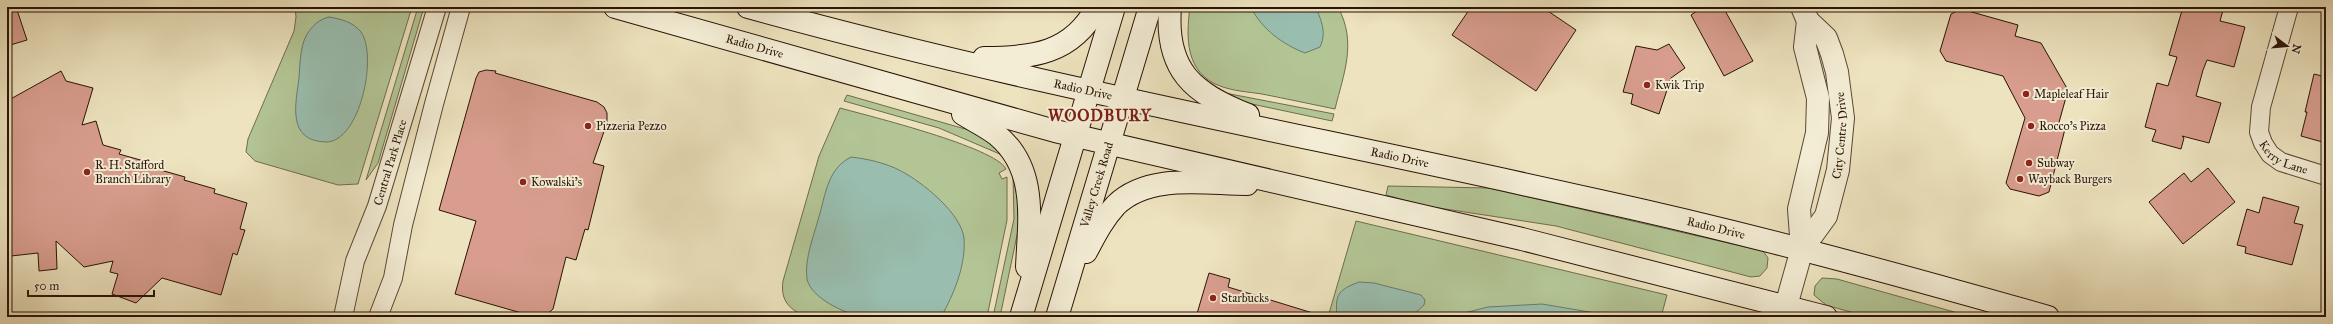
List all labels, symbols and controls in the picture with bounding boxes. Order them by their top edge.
north arrow [2267,26,2307,66]
street label: Radio Drive [724,32,785,61]
text: N [2288,42,2304,56]
street label: Radio Drive [1052,76,1113,103]
place label: Kwik Trip [1655,78,1704,92]
marker: Kwik Trip [1642,80,1652,90]
place label: Mapleleaf Hair [2034,87,2109,101]
marker: Mapleleaf Hair [2021,89,2031,99]
street label: City Centre Drive [1829,91,1850,181]
district label: WOODBURY [1048,106,1152,125]
street label: Central Park Place [371,118,410,207]
place label: Pizzeria Pezzo [596,119,667,133]
place label: Rocco's Pizza [2039,119,2107,133]
marker: Pizzeria Pezzo [583,121,593,131]
marker: Rocco's Pizza [2026,121,2036,131]
street label: Kerry Lane [2256,138,2310,177]
street label: Valley Creek Road [1077,140,1116,230]
street label: Radio Drive [1369,144,1430,170]
place label: Subway [2037,156,2075,170]
place label: R. H. Stafford Branch Library [95,158,171,186]
marker: Subway [2024,158,2034,168]
marker: R. H. Stafford Branch Library [82,167,92,177]
place label: Wayback Burgers [2028,172,2112,187]
marker: Wayback Burgers [2015,174,2025,184]
place label: Kowalski's [531,175,582,189]
marker: Kowalski's [518,177,528,187]
street label: Radio Drive [1686,214,1746,242]
scale bar [28,272,154,298]
text: 50 m [34,279,59,293]
place label: Starbucks [1221,291,1269,305]
marker: Starbucks [1208,293,1218,303]

